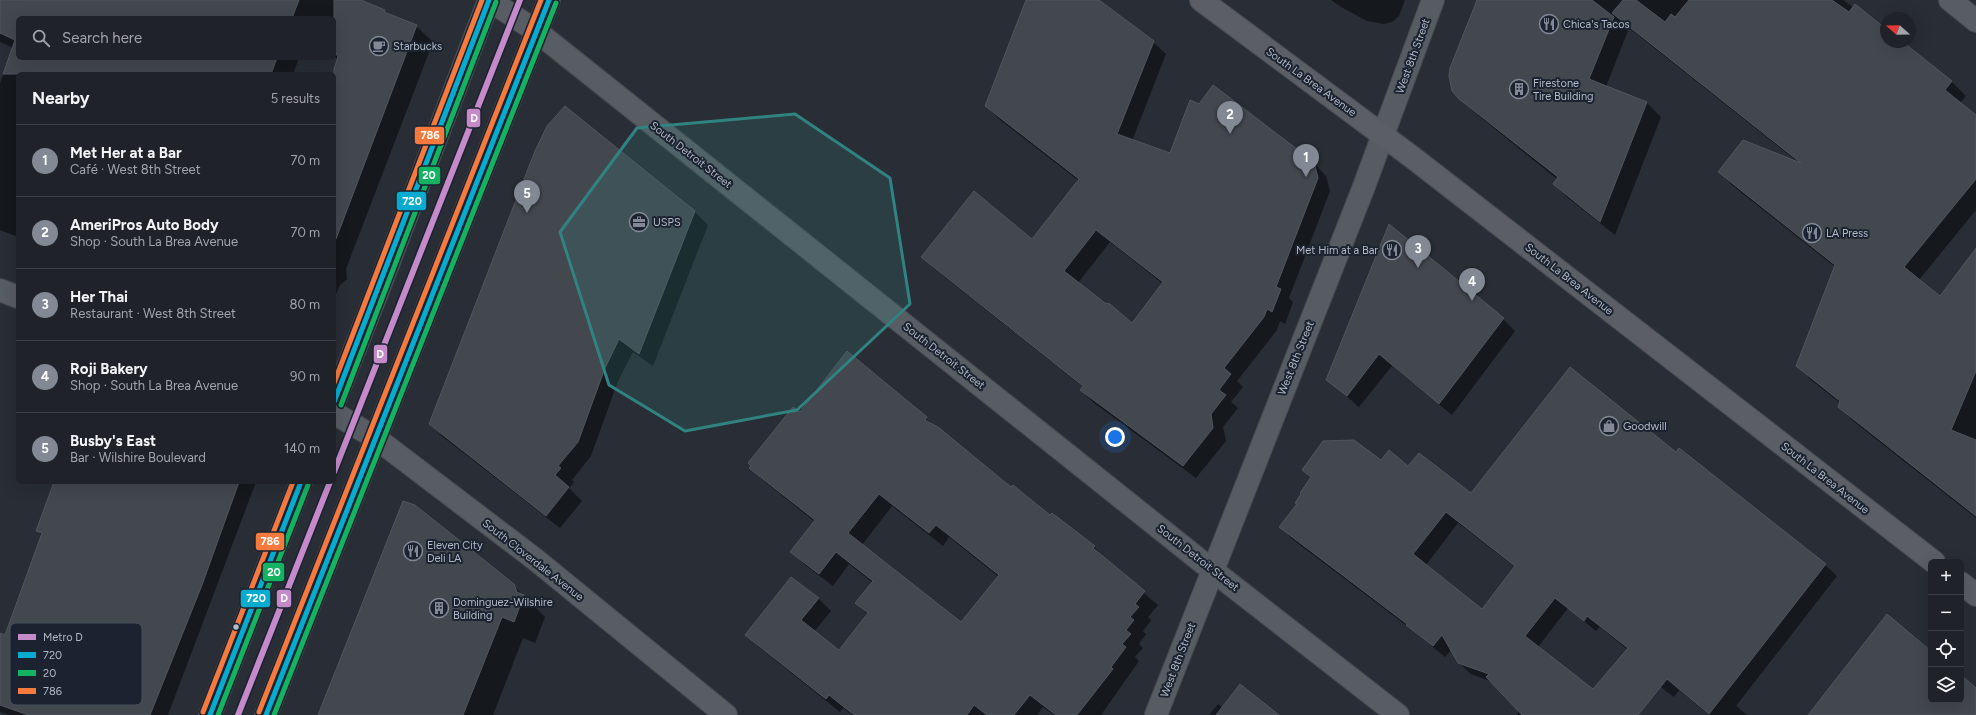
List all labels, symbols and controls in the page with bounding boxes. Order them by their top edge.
north arrow [1880,12,1916,48]
restaurant icon: Chica's Tacos [1538,13,1560,35]
search box [16,16,336,60]
street label: West 8th Street [1393,17,1433,95]
place label: Chica's Tacos [1563,18,1630,31]
icon: search [30,27,52,49]
text: Search here [62,29,142,47]
cafe icon: Starbucks [368,35,390,57]
place label: Starbucks [393,40,442,53]
street label: South La Brea Avenue [1263,45,1359,119]
place label: Firestone Tire Building [1533,77,1594,103]
building icon: Firestone Tire Building [1508,78,1530,100]
text: Nearby [32,88,90,108]
text: 5 results [271,91,320,106]
pin: 2 [1217,101,1243,134]
line badge: D [466,108,481,128]
text: D [470,112,478,125]
street label: South Detroit Street [647,119,735,191]
line badge: 786 [414,126,445,145]
text: 786 [420,129,440,142]
text: Met Her at a Bar [70,144,182,162]
pin: 1 [1293,144,1319,177]
text: 1 [42,153,48,168]
text: 70 m [290,153,320,168]
text: Café · West 8th Street [70,162,201,177]
line badge: 20 [418,166,441,185]
text: 20 [422,169,436,182]
pin: 5 [514,180,540,213]
line badge: 720 [396,191,427,211]
text: 720 [402,195,422,208]
office icon: USPS [628,211,650,233]
text: AmeriPros Auto Body [70,216,219,234]
place label: USPS [653,216,681,229]
restaurant icon: LA Press [1801,222,1823,244]
text: 2 [41,225,49,240]
text: 70 m [290,225,320,240]
place label: LA Press [1826,227,1868,240]
text: Shop · South La Brea Avenue [70,234,238,249]
pin: 3 [1405,235,1431,268]
restaurant icon: Met Him at a Bar [1381,239,1403,261]
street label: South La Brea Avenue [1522,241,1616,317]
place label: Met Him at a Bar [1296,244,1378,257]
pin: 4 [1459,268,1485,301]
text: Her Thai [70,288,128,306]
text: 3 [41,297,49,312]
text: 80 m [289,297,320,312]
text: Restaurant · West 8th Street [70,306,236,321]
street label: West 8th Street [1275,319,1317,397]
street label: South Detroit Street [900,320,988,392]
line badge: D [373,344,388,364]
text: D [376,348,384,361]
text: Roji Bakery [70,360,148,378]
text: 4 [41,369,49,384]
text: 90 m [290,369,320,384]
text: Shop · South La Brea Avenue [70,378,238,393]
shop icon: Goodwill [1598,415,1620,437]
place label: Goodwill [1623,420,1667,433]
your location [1105,427,1125,447]
text: Busby's East [70,432,156,450]
street label: South La Brea Avenue [1778,440,1872,516]
text: 5 [41,441,49,456]
text: 140 m [284,441,320,456]
text: Bar · Wilshire Boulevard [70,450,206,465]
street label: South Cloverdale Avenue [480,517,586,603]
street label: South Detroit Street [1154,522,1242,594]
line badge: 786 [255,532,285,551]
text: 786 [260,535,280,548]
place label: Eleven City Deli LA [427,539,483,565]
restaurant icon: Eleven City Deli LA [402,540,424,562]
map controls [1928,559,1964,703]
button: + [1928,559,1964,595]
line badge: 20 [262,562,285,582]
text: 20 [267,566,281,579]
line badge: 720 [240,589,271,608]
line badge: D [276,589,292,608]
text: 720 [246,592,266,605]
text: D [280,592,288,605]
button: − [1928,595,1964,631]
place label: Dominguez-Wilshire Building [453,596,553,622]
building icon: Dominguez-Wilshire Building [428,597,450,619]
street label: West 8th Street [1158,621,1198,699]
unlabelled marker [231,622,241,632]
legend [10,623,142,705]
text: Metro D [43,631,83,644]
button: locate [1928,631,1964,667]
text: 720 [43,649,62,662]
text: 20 [43,667,56,680]
button: layers [1928,667,1964,703]
text: 786 [43,685,62,698]

